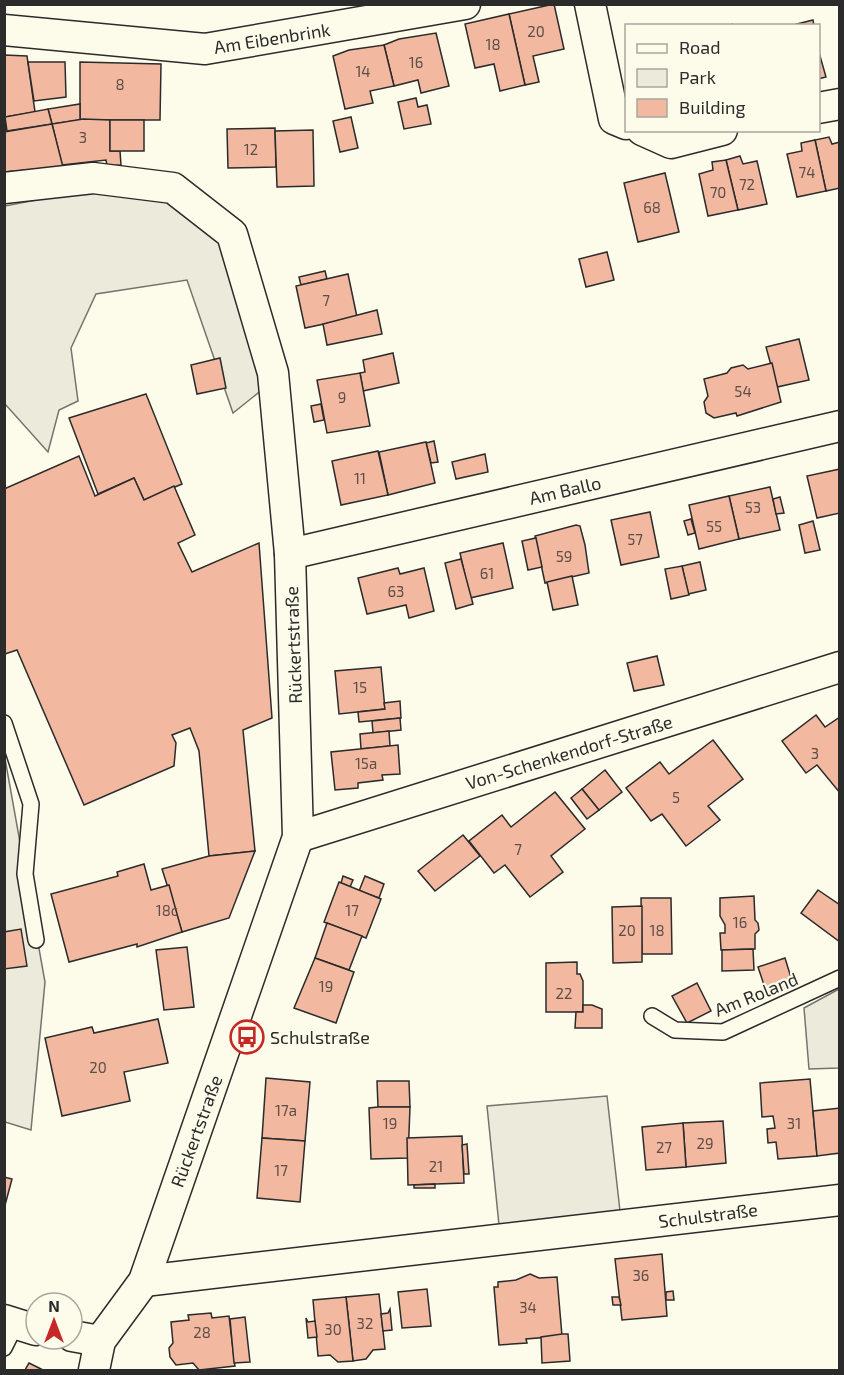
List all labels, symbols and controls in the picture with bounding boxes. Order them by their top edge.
street label: Am Eibenbrink [212,18,332,58]
house number: 20 [527,22,545,40]
legend [625,24,820,132]
house number: 18 [485,35,501,53]
text: Road [679,36,720,58]
house number: 16 [409,53,423,71]
house number: 14 [355,62,371,80]
text: Park [679,66,716,88]
house number: 8 [115,75,125,93]
text: Building [679,96,746,118]
house number: 3 [79,128,87,146]
house number: 12 [244,140,258,158]
house number: 74 [799,163,815,181]
house number: 72 [739,175,755,193]
house number: 70 [710,183,726,201]
house number: 68 [643,198,661,216]
house number: 7 [322,291,330,309]
house number: 54 [734,382,752,400]
house number: 9 [338,388,346,406]
house number: 11 [354,469,366,487]
street label: Am Ballo [527,471,603,509]
house number: 53 [745,498,761,516]
house number: 55 [706,517,722,535]
house number: 57 [627,530,643,548]
house number: 59 [556,547,572,565]
house number: 61 [480,564,494,582]
house number: 63 [388,582,404,600]
street label: Rückertstraße [280,586,306,704]
house number: 15 [353,678,367,696]
street label: Von-Schenkendorf-Straße [463,710,675,794]
house number: 3 [811,744,819,762]
house number: 15a [355,754,377,772]
house number: 5 [672,788,680,806]
house number: 7 [514,840,522,858]
house number: 18c [156,901,178,919]
house number: 17 [345,901,359,919]
house number: 16 [733,913,747,931]
house number: 20 [618,921,636,939]
house number: 18 [649,921,665,939]
street label: Am Roland [711,967,801,1021]
house number: 19 [319,977,333,995]
house number: 22 [556,984,572,1002]
bus stop icon: Schulstraße [229,1019,265,1055]
place label: Schulstraße [270,1026,370,1048]
house number: 20 [89,1058,107,1076]
street label: Rückertstraße [166,1072,226,1190]
house number: 17a [275,1101,297,1119]
house number: 19 [383,1114,397,1132]
house number: 31 [787,1114,801,1132]
house number: 29 [696,1134,714,1152]
house number: 27 [656,1138,672,1156]
house number: 21 [429,1157,443,1175]
house number: 17 [274,1161,288,1179]
street label: Schulstraße [657,1198,759,1232]
house number: 36 [633,1266,649,1284]
north arrow [24,1291,84,1351]
text: N [48,1296,60,1315]
house number: 34 [519,1298,537,1316]
house number: 32 [357,1314,373,1332]
house number: 30 [324,1320,342,1338]
house number: 28 [193,1323,211,1341]

